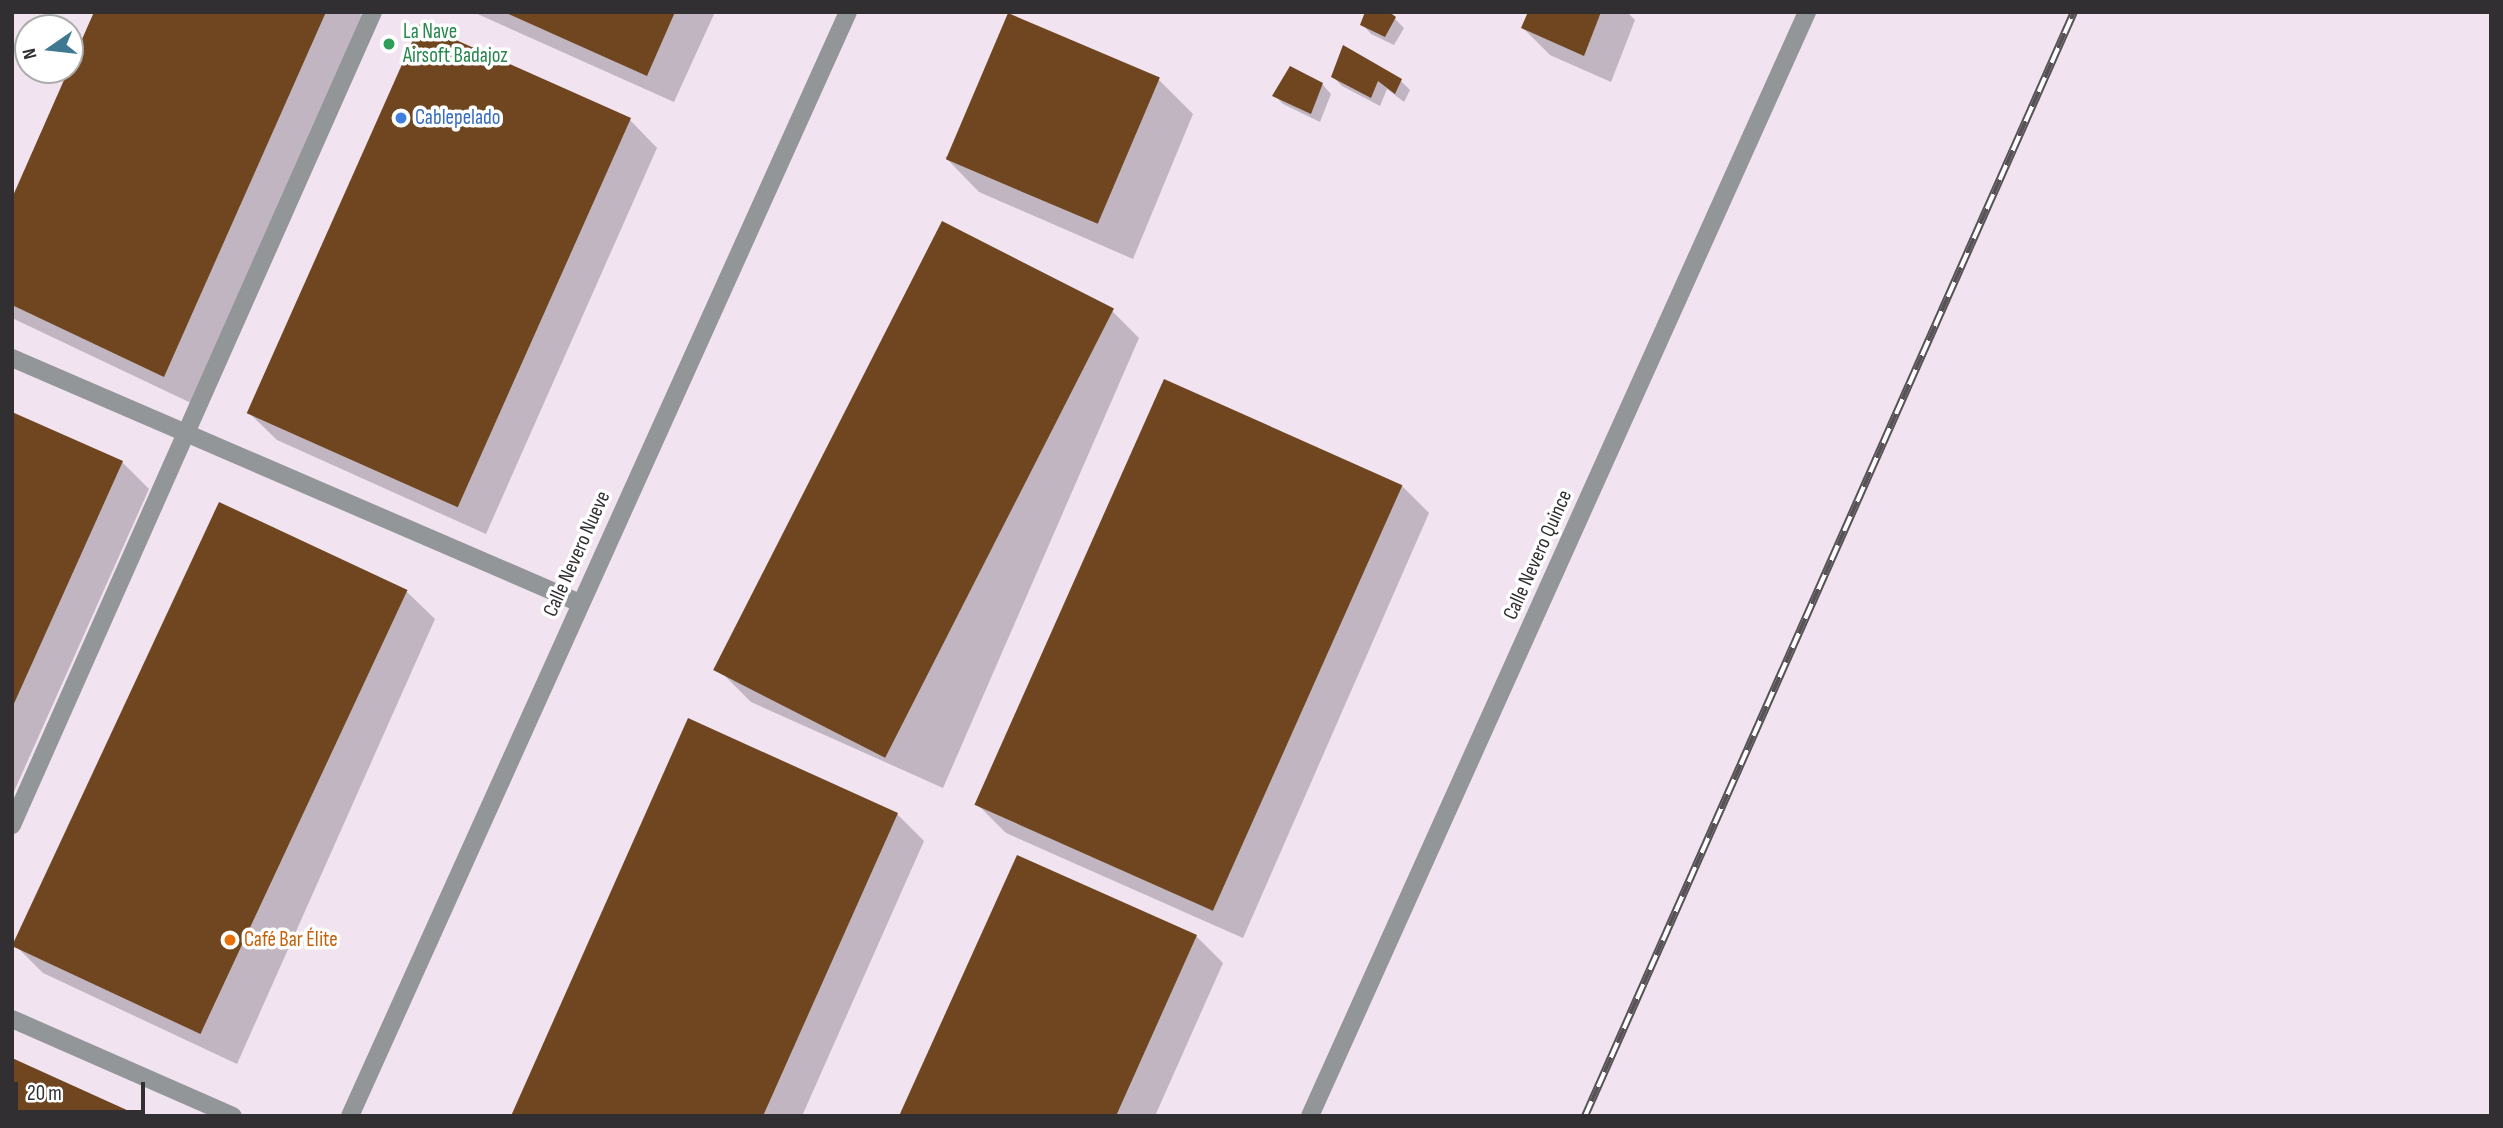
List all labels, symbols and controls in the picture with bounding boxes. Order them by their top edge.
north arrow [14,14,84,84]
place label: La Nave Airsoft Badajoz [403,19,508,69]
marker: La Nave Airsoft Badajoz [381,36,397,52]
text: N [18,46,42,61]
place label: Cablepelado [415,105,501,131]
marker: Cablepelado [393,110,409,126]
street label: Calle Nevero Quince [1498,486,1578,624]
street label: Calle Nevero Nueve [538,487,616,621]
place label: Café Bar Élite [244,927,338,953]
marker: Café Bar Élite [222,932,238,948]
scale bar [18,1068,149,1112]
text: 20 m [27,1081,62,1106]

